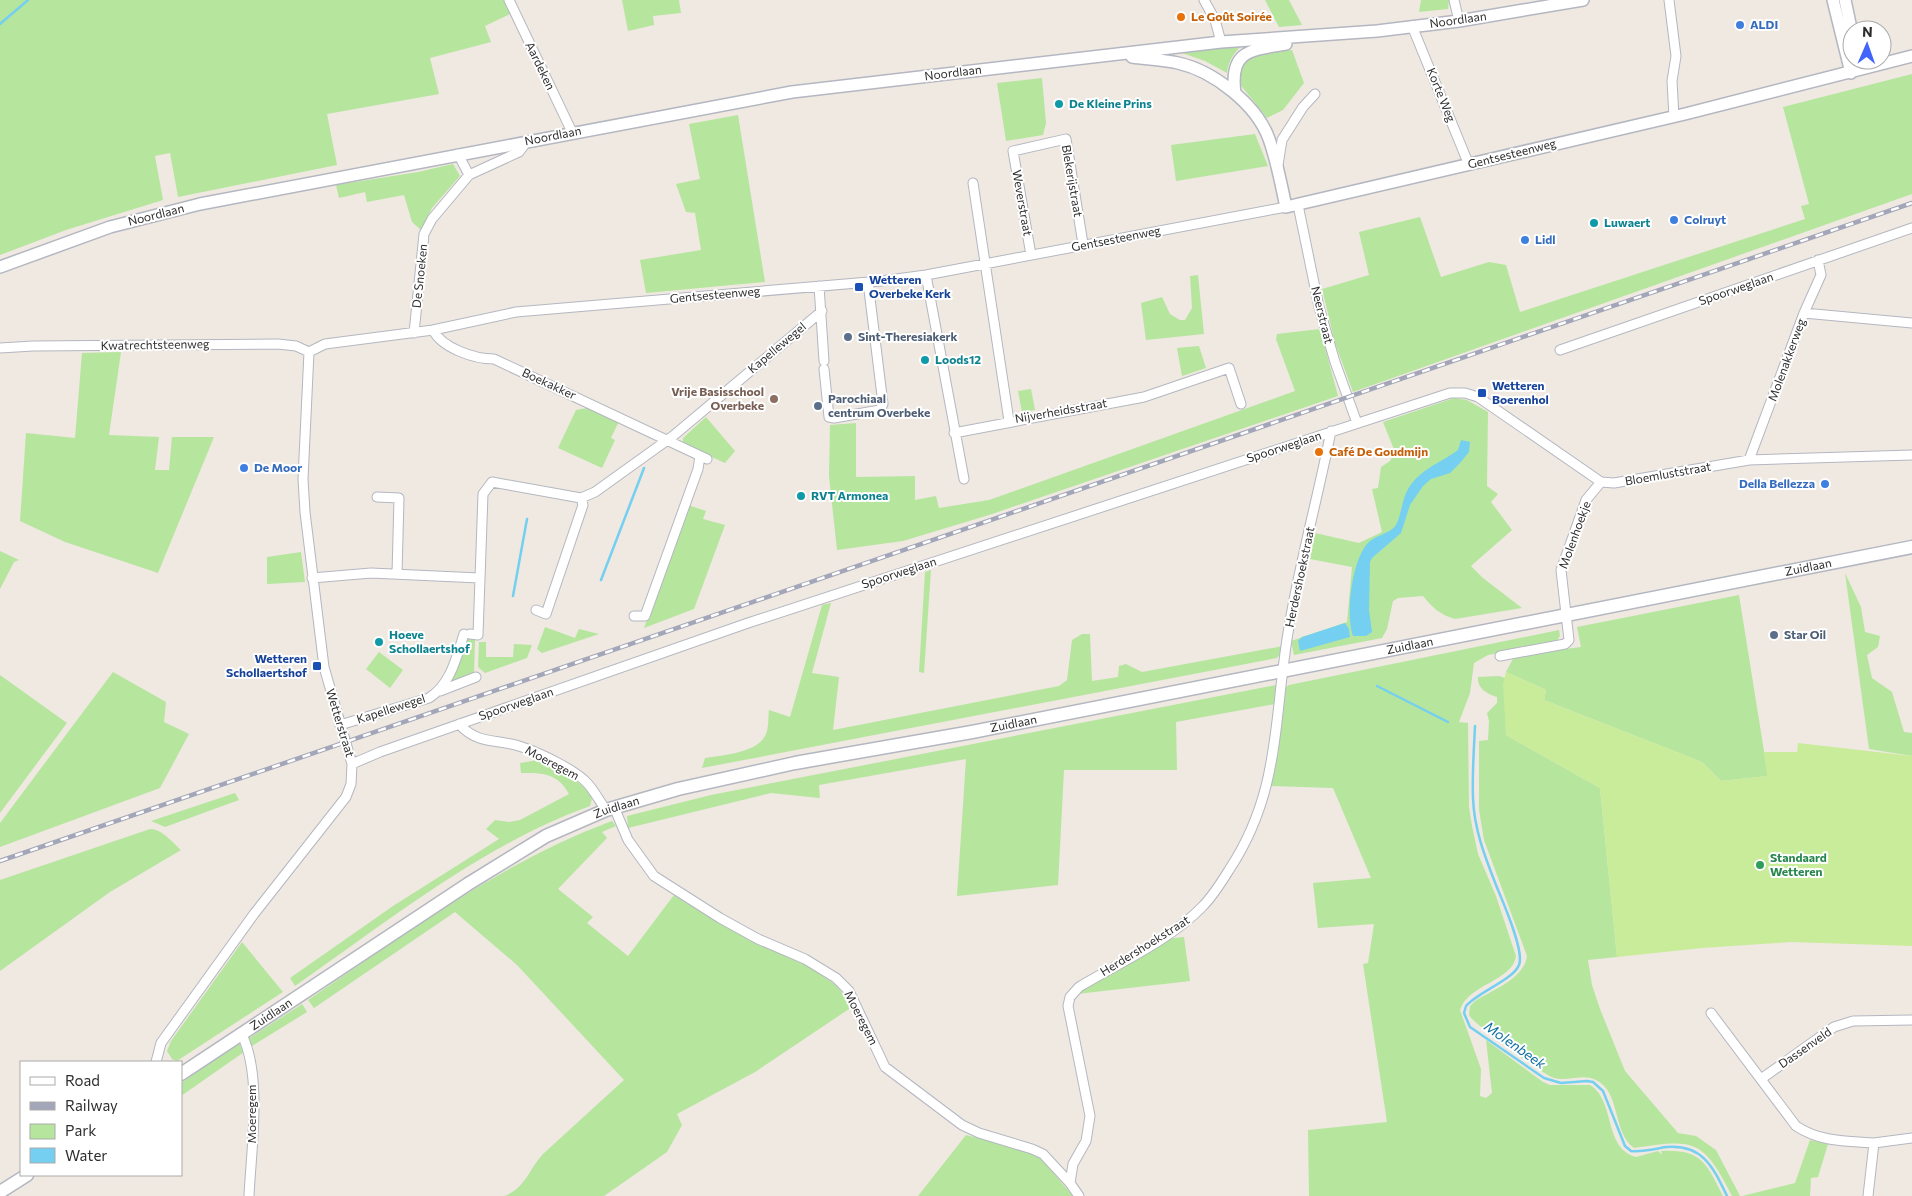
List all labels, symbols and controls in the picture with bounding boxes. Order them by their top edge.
street label: Noordlaan [1428,8,1487,30]
place label: Le Goût Soirée [1191,9,1272,23]
marker: Le Goût Soirée [1175,11,1187,23]
place label: ALDI [1750,17,1778,31]
marker: ALDI [1734,19,1746,31]
north arrow [1842,20,1892,70]
text: N [1862,23,1873,40]
street label: Aardeken [523,39,559,92]
street label: Noordlaan [924,62,982,82]
street label: Korte Weg [1425,65,1459,124]
place label: De Kleine Prins [1069,96,1152,110]
marker: De Kleine Prins [1053,98,1065,110]
street label: Noordlaan [523,123,582,147]
street label: Gentsesteenweg [1466,135,1558,171]
street label: Blekerijstraat [1060,144,1086,218]
street label: Weverstraat [1010,169,1036,237]
street label: Noordlaan [126,200,185,228]
place label: Colruyt [1684,212,1726,226]
marker: Colruyt [1668,214,1680,226]
place label: Luwaert [1604,215,1650,229]
marker: Luwaert [1588,217,1600,229]
street label: Gentsesteenweg [1070,222,1162,254]
place label: Lidl [1535,232,1556,246]
marker: Lidl [1519,234,1531,246]
street label: De Snoeken [409,243,429,309]
street label: Spoorweglaan [1697,269,1775,307]
place label: Wetteren Overbeke Kerk [869,272,951,300]
marker: Wetteren Overbeke Kerk [853,281,865,293]
street label: Gentsesteenweg [669,283,761,305]
street label: Neerstraat [1309,285,1337,345]
street label: Molenakkerweg [1765,316,1808,403]
street label: Kapellewegel [744,319,808,376]
place label: Sint-Theresiakerk [858,329,957,343]
marker: Sint-Theresiakerk [842,331,854,343]
street label: Kwatrechtsteenweg [100,336,210,352]
place label: Loods12 [935,352,981,366]
marker: Loods12 [919,354,931,366]
street label: Boekakker [520,365,579,402]
place label: Wetteren Boerenhol [1492,378,1549,406]
place label: Vrije Basisschool Overbeke [671,384,764,412]
marker: Wetteren Boerenhol [1476,387,1488,399]
place label: Parochiaal centrum Overbeke [828,391,930,419]
marker: Vrije Basisschool Overbeke [768,393,780,405]
street label: Nijverheidsstraat [1014,395,1108,425]
marker: Parochiaal centrum Overbeke [812,400,824,412]
street label: Spoorweglaan [1244,427,1323,465]
place label: Café De Goudmijn [1329,444,1428,458]
marker: Café De Goudmijn [1313,446,1325,458]
street label: Bloemluststraat [1624,459,1712,487]
place label: De Moor [254,460,302,474]
marker: De Moor [238,462,250,474]
place label: Della Bellezza [1739,476,1815,490]
marker: Della Bellezza [1819,478,1831,490]
place label: RVT Armonea [811,488,888,502]
marker: RVT Armonea [795,490,807,502]
street label: Molenhoekje [1555,499,1593,570]
street label: Herdershoekstraat [1282,525,1317,628]
street label: Spoorweglaan [859,553,938,591]
street label: Zuidlaan [1783,555,1833,578]
place label: Hoeve Schollaertshof [389,627,470,655]
place label: Star Oil [1784,627,1826,641]
marker: Star Oil [1768,629,1780,641]
street label: Zuidlaan [1385,633,1434,656]
marker: Hoeve Schollaertshof [373,636,385,648]
place label: Wetteren Schollaertshof [226,651,307,679]
marker: Wetteren Schollaertshof [311,660,323,672]
street label: Spoorweglaan [477,684,555,722]
street label: Wetterstraat [324,687,358,759]
street label: Kapellewegel [355,690,427,726]
street label: Zuidlaan [989,711,1038,734]
street label: Moeregem [523,742,582,782]
street label: Zuidlaan [591,793,641,821]
place label: Standaard Wetteren [1770,850,1827,878]
marker: Standaard Wetteren [1754,859,1766,871]
street label: Herdershoekstraat [1097,912,1192,978]
street label: Moeregem [842,988,882,1047]
street label: Zuidlaan [247,995,294,1032]
water label: Molenbeek [1481,1017,1550,1072]
street label: Dassenveld [1775,1024,1834,1071]
legend [20,1061,182,1176]
text: Road [65,1071,100,1089]
street label: Moeregem [244,1084,258,1144]
text: Railway [65,1096,118,1114]
text: Park [65,1121,96,1139]
text: Water [65,1146,107,1164]

